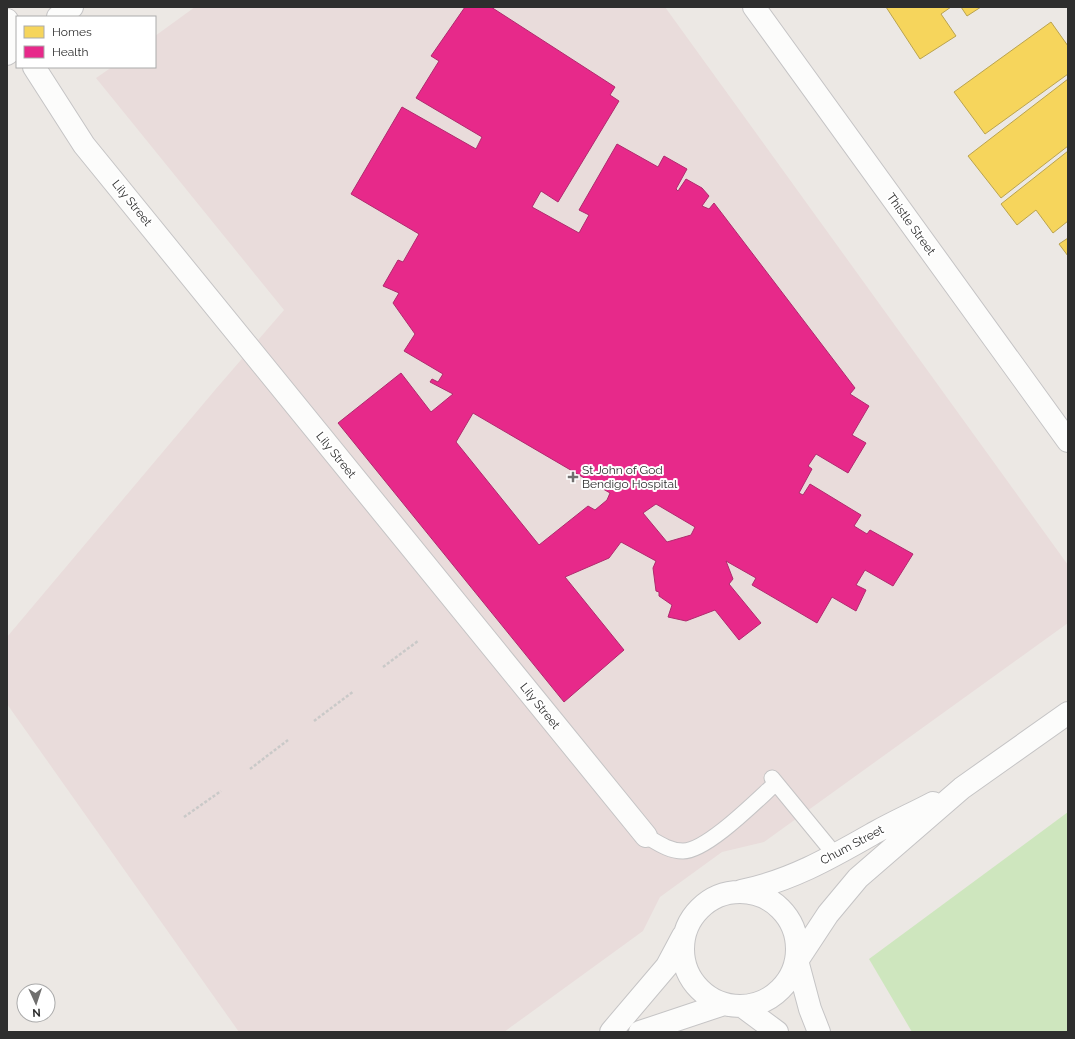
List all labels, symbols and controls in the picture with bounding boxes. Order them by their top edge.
legend [16,16,156,68]
text: Homes [52,25,92,39]
text: Health [52,45,89,59]
street label: Lily Street [109,177,155,229]
street label: Thistle Street [884,190,938,258]
street label: Lily Street [313,429,359,481]
place label: St John of God Bendigo Hospital [582,463,678,491]
marker: St John of God Bendigo Hospital [567,471,579,483]
street label: Lily Street [517,680,563,732]
street label: Chum Street [818,822,886,868]
north arrow [16,983,56,1023]
text: N [32,1006,41,1019]

